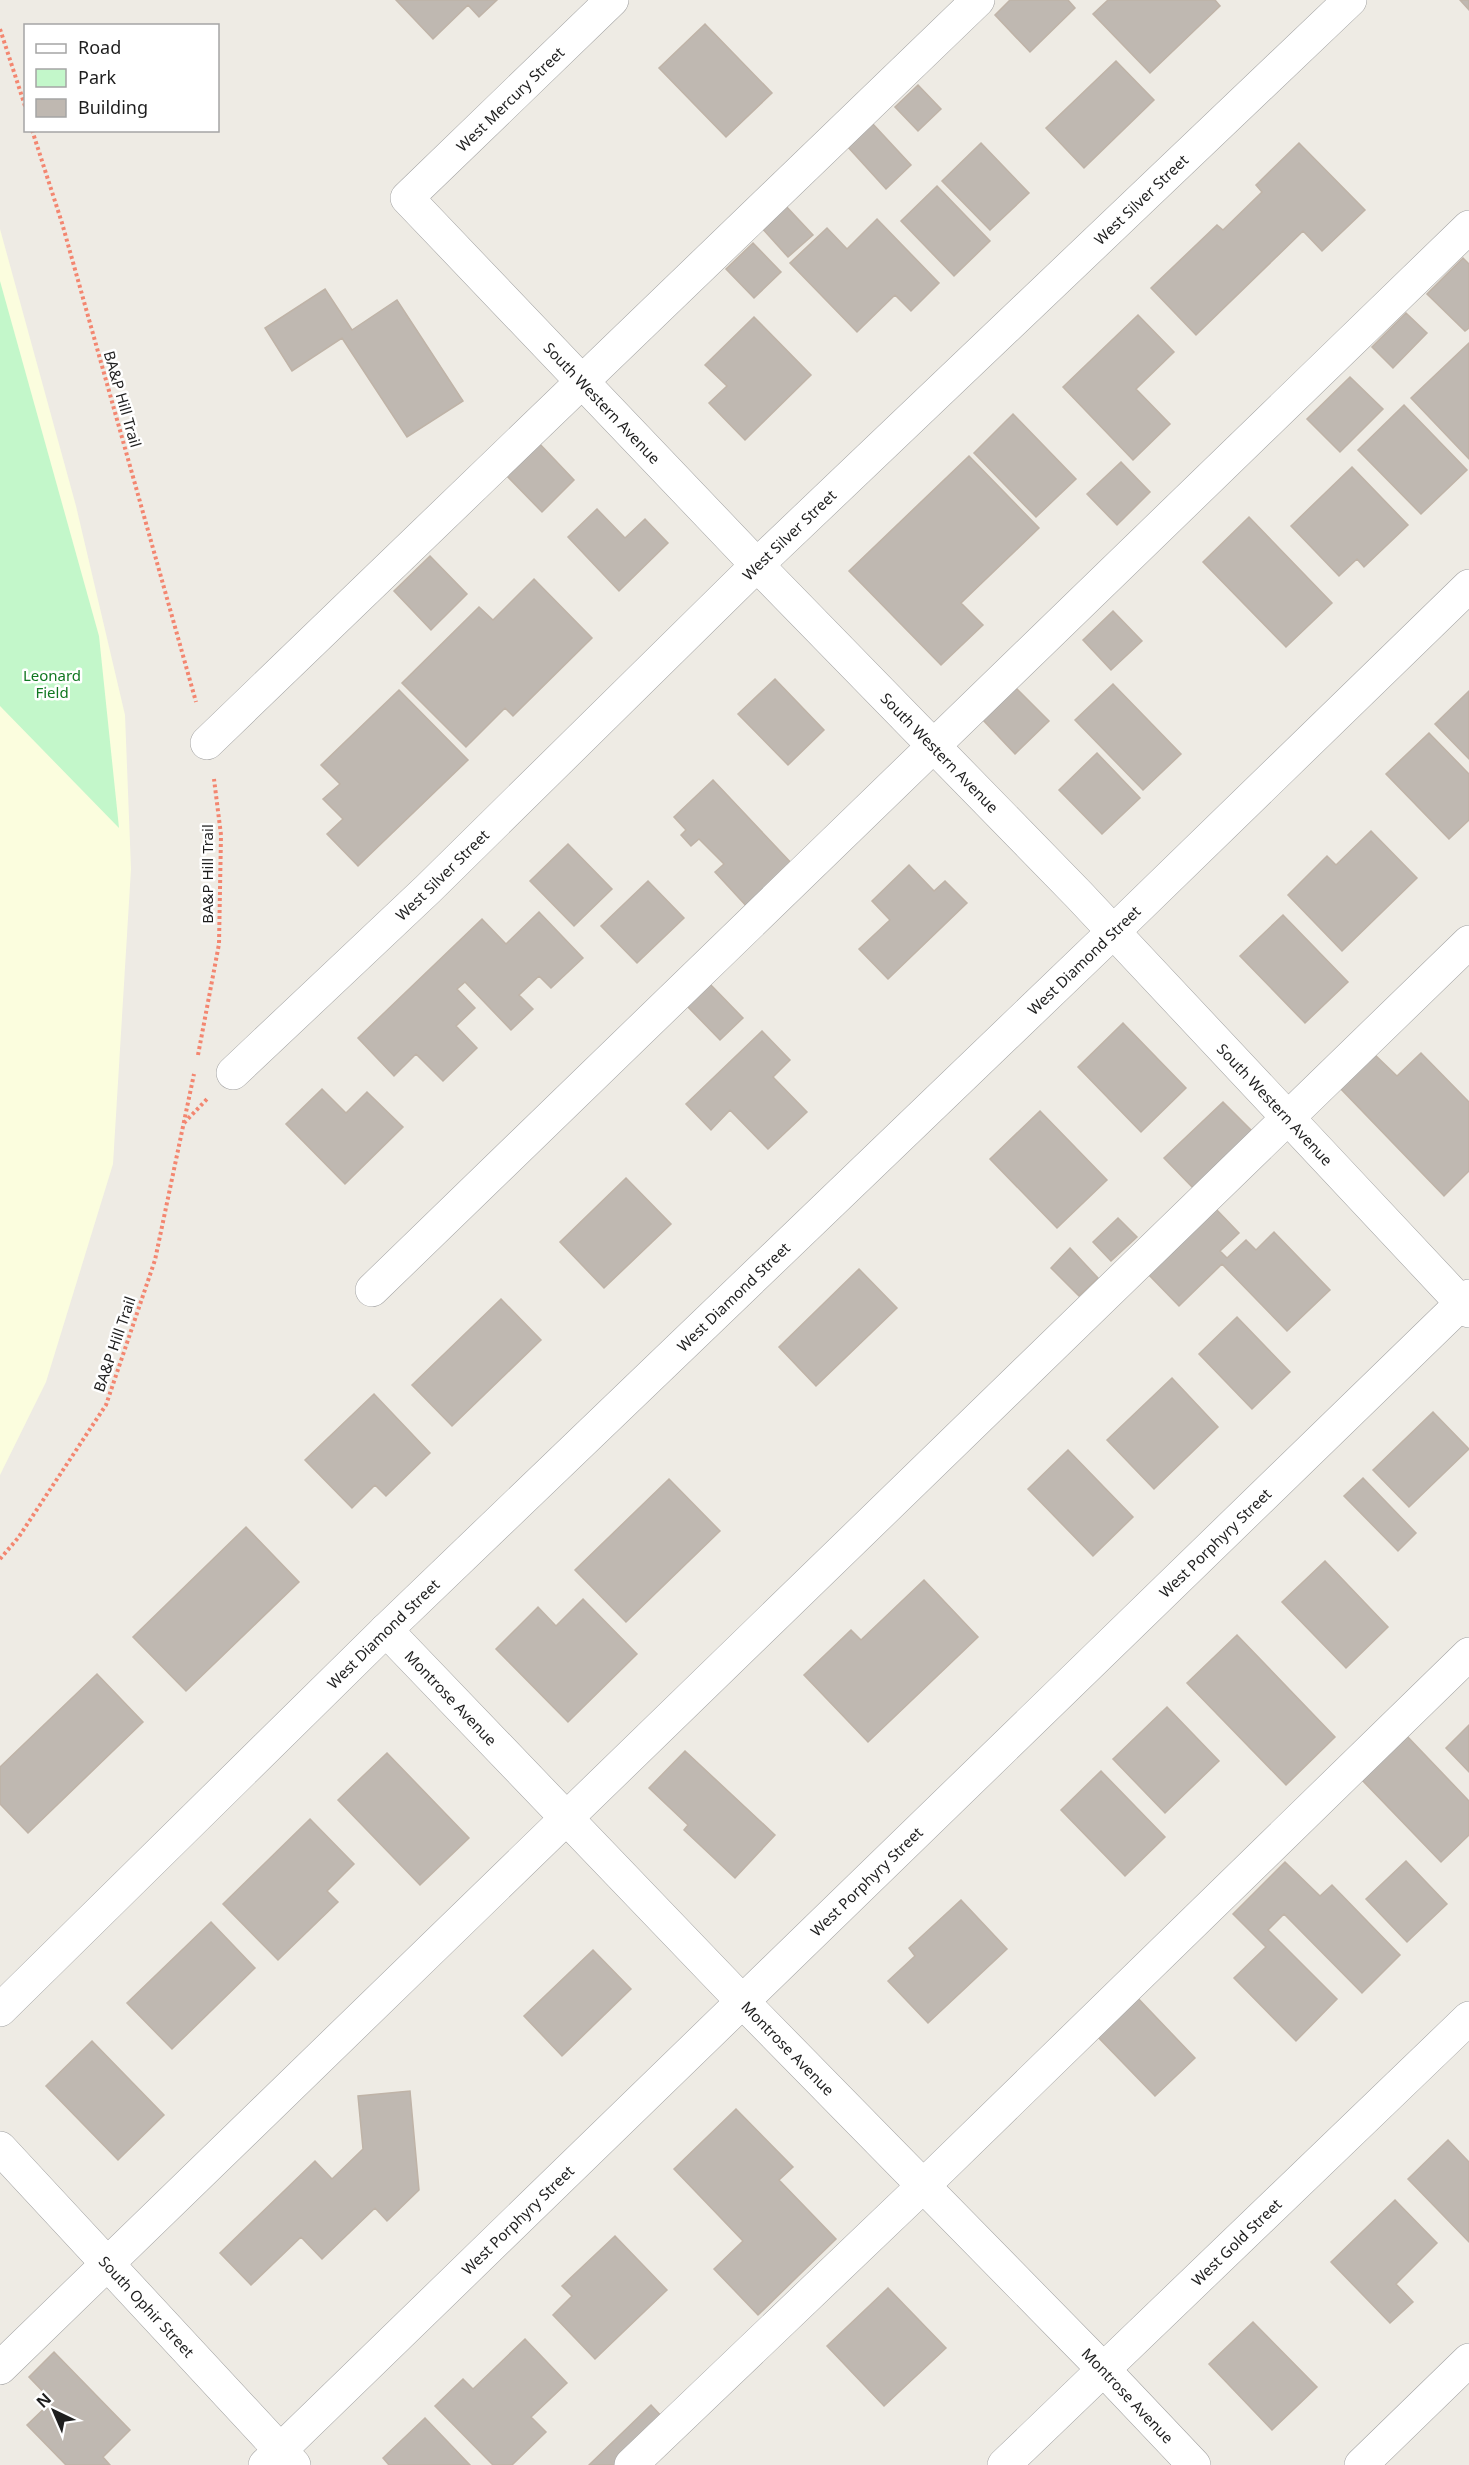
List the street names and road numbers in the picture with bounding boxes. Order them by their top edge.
street label: West Mercury Street [452,42,569,156]
street label: West Silver Street [1089,149,1193,249]
street label: South Western Avenue [540,338,665,468]
street label: BA&P Hill Trail [100,348,146,450]
street label: West Silver Street [738,485,841,584]
street label: South Western Avenue [877,688,1003,817]
street label: BA&P Hill Trail [197,824,217,924]
street label: West Silver Street [391,824,493,925]
street label: West Diamond Street [1023,901,1145,1019]
street label: South Western Avenue [1213,1039,1337,1170]
street label: West Diamond Street [672,1237,794,1356]
street label: BA&P Hill Trail [88,1294,140,1394]
street label: West Porphyry Street [1155,1483,1276,1602]
street label: West Diamond Street [322,1574,444,1693]
street label: Montrose Avenue [401,1646,501,1750]
street label: West Porphyry Street [806,1822,927,1940]
street label: Montrose Avenue [737,1997,839,2099]
street label: West Porphyry Street [457,2160,578,2279]
street label: West Gold Street [1187,2193,1286,2290]
street label: South Ophir Street [95,2251,199,2362]
street label: Montrose Avenue [1078,2343,1178,2447]

